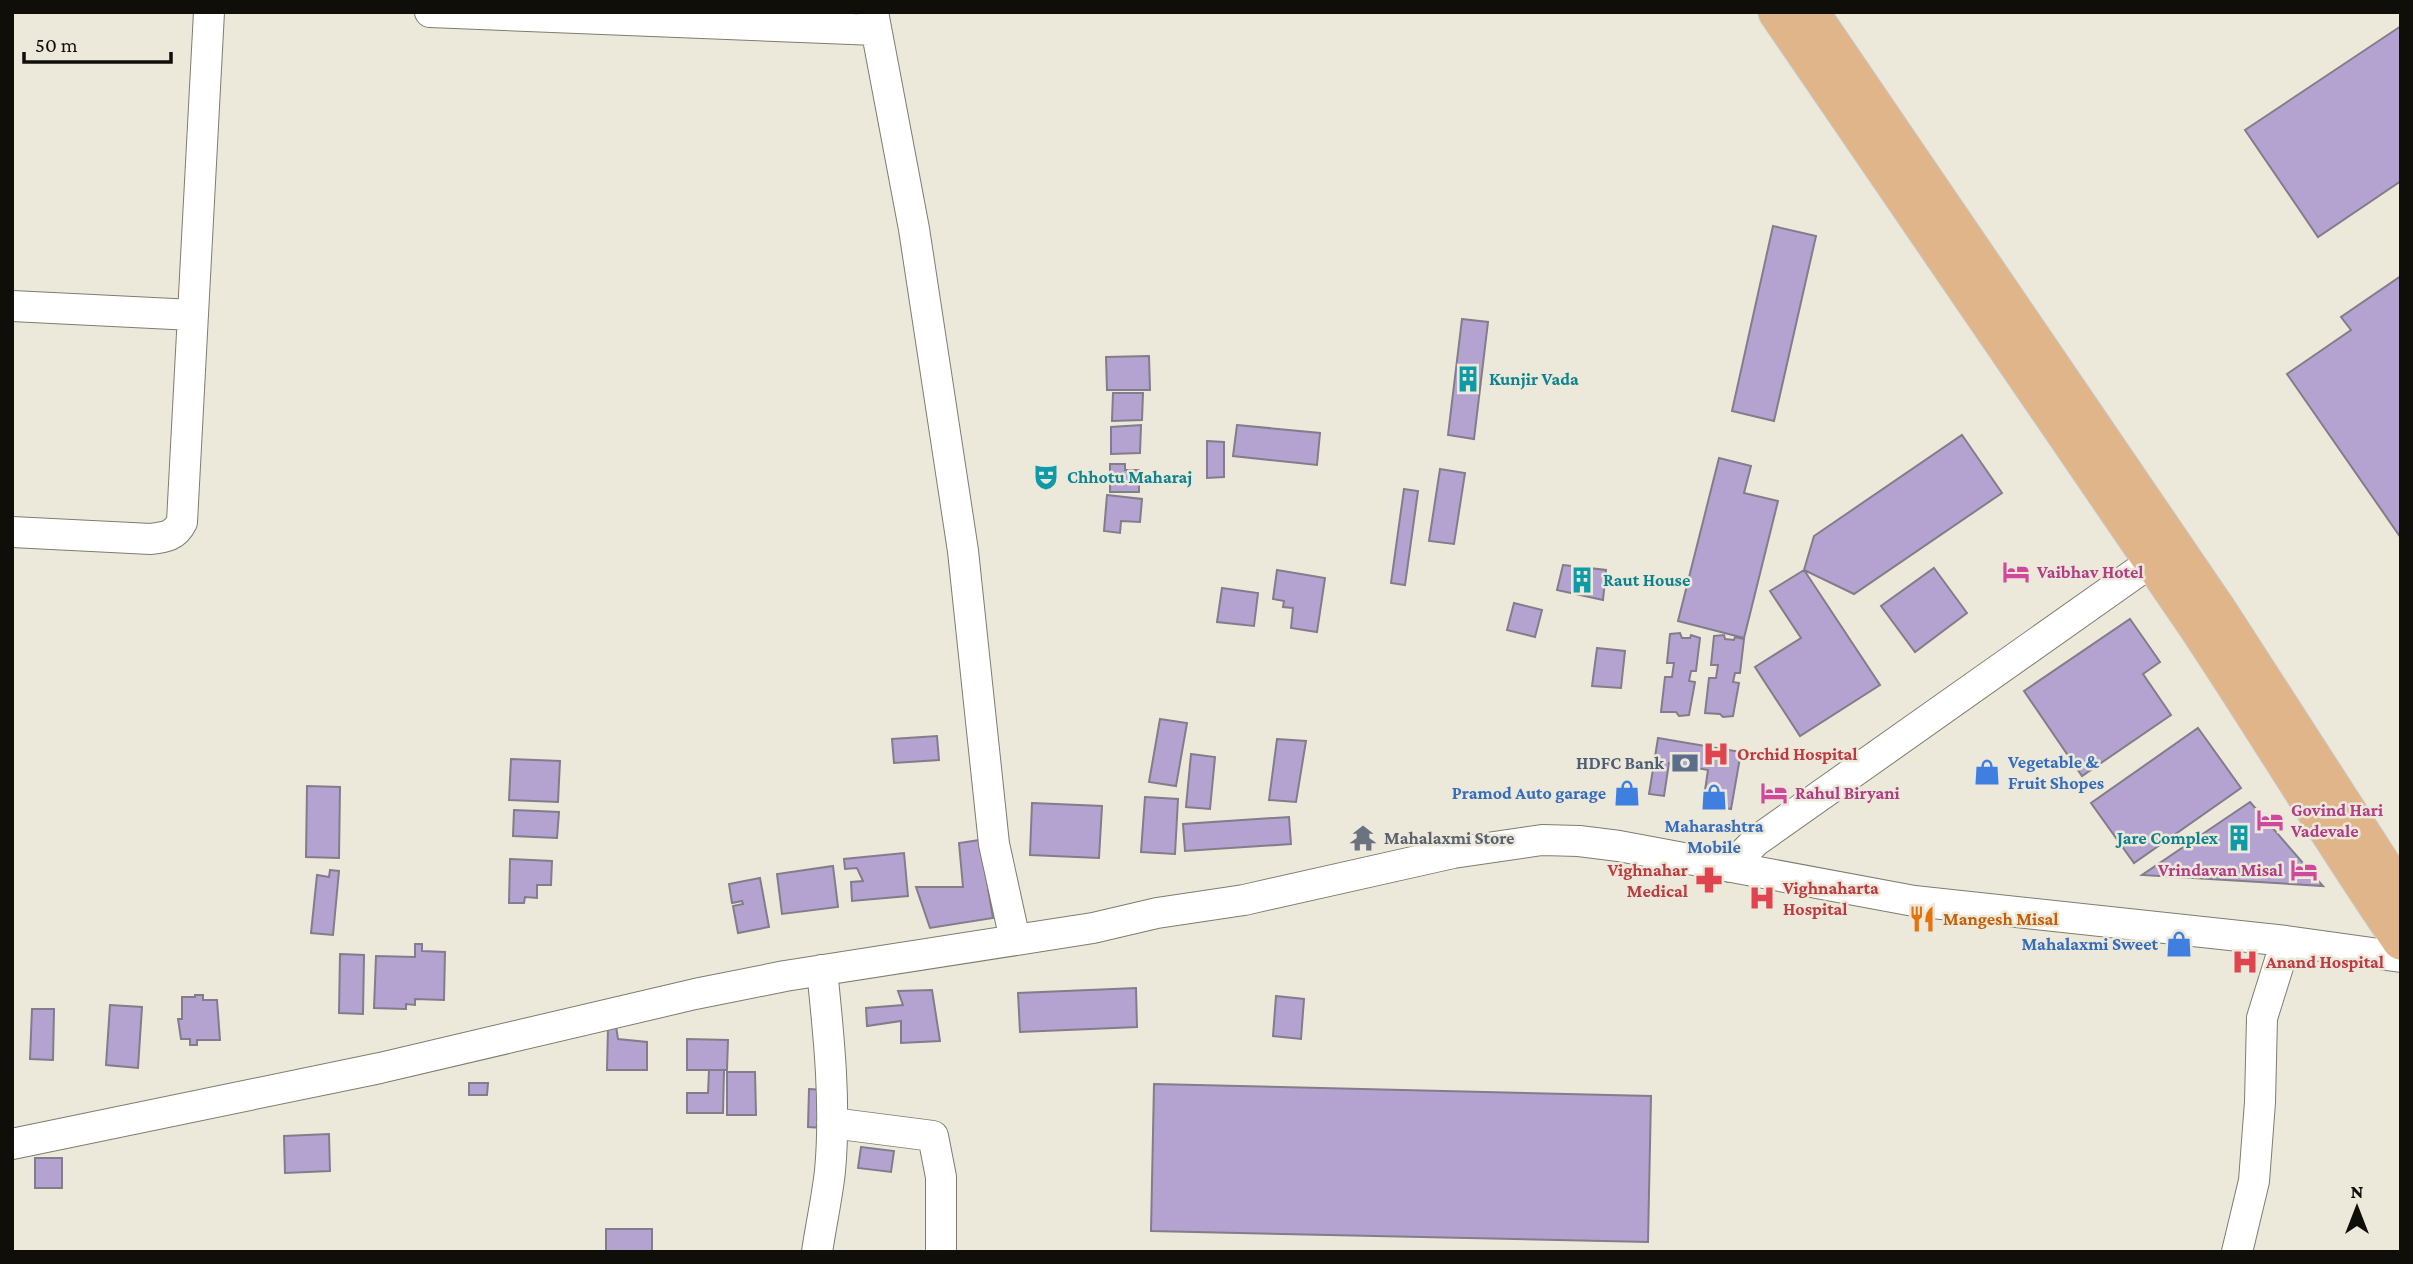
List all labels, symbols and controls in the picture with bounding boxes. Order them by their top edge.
scale bar [24,21,172,65]
text: 50 m [35,33,78,57]
building icon: Kunjir Vada [1453,364,1483,394]
place label: Kunjir Vada [1489,369,1579,390]
theatre icon: Chhotu Maharaj [1031,462,1061,492]
place label: Chhotu Maharaj [1067,467,1192,488]
hotel icon: Vaibhav Hotel [2001,557,2031,587]
place label: Vaibhav Hotel [2036,562,2143,582]
building icon: Raut House [1567,565,1597,595]
place label: Raut House [1603,570,1690,590]
hospital icon: Orchid Hospital [1701,739,1731,769]
place label: Orchid Hospital [1737,744,1858,764]
bank icon: HDFC Bank [1670,748,1700,778]
place label: Vegetable & Fruit Shopes [2007,752,2104,793]
place label: HDFC Bank [1576,753,1664,773]
shop icon: Vegetable & Fruit Shopes [1972,757,2002,787]
shop icon: Pramod Auto garage [1612,778,1642,808]
hotel icon: Rahul Biryani [1759,778,1789,808]
shop icon: Maharashtra Mobile [1699,782,1729,812]
place label: Pramod Auto garage [1452,783,1606,803]
place label: Rahul Biryani [1795,783,1901,803]
place label: Govind Hari Vadevale [2290,800,2384,841]
hotel icon: Govind Hari Vadevale [2255,805,2285,835]
place label: Maharashtra Mobile [1665,816,1764,857]
temple icon: Mahalaxmi Store [1348,823,1378,853]
building icon: Jare Complex [2224,823,2254,853]
place label: Mahalaxmi Store [1384,828,1514,848]
place label: Jare Complex [2115,828,2219,848]
hotel icon: Vrindavan Misal [2289,855,2319,885]
place label: Vighnahar Medical [1607,860,1688,901]
place label: Vrindavan Misal [2157,860,2283,880]
pharmacy icon: Vighnahar Medical [1694,865,1724,895]
place label: Vighnaharta Hospital [1782,878,1879,919]
hospital icon: Vighnaharta Hospital [1747,883,1777,913]
restaurant icon: Mangesh Misal [1907,904,1937,934]
place label: Mangesh Misal [1943,909,2058,929]
shop icon: Mahalaxmi Sweet [2164,929,2194,959]
place label: Mahalaxmi Sweet [2021,934,2159,954]
hospital icon: Anand Hospital [2230,947,2260,977]
place label: Anand Hospital [2265,952,2384,972]
north arrow [2322,1173,2392,1243]
text: N [2351,1181,2364,1202]

